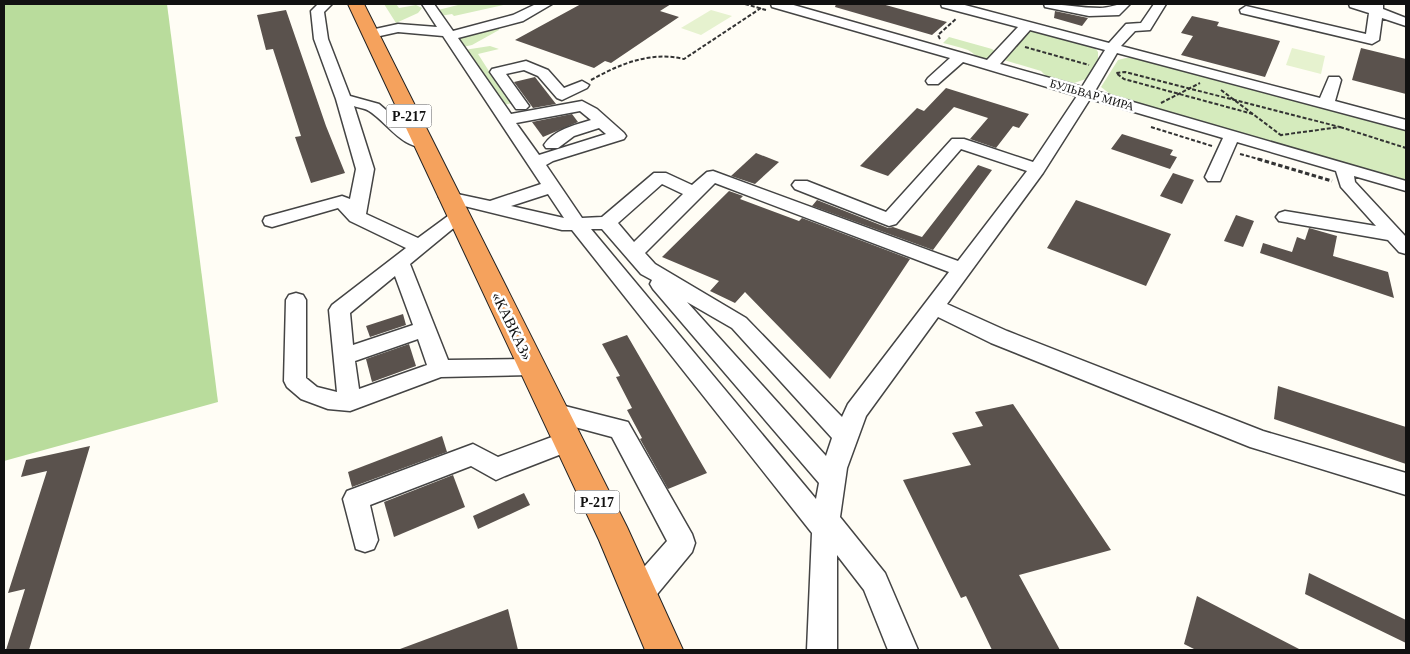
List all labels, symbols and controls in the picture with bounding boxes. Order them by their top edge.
street label: БУЛЬВАР МИРА [1048,76,1136,114]
road number: Р-217 [386,104,432,128]
street label: «КАВКАЗ» [489,289,535,363]
road number: Р-217 [574,491,620,514]

